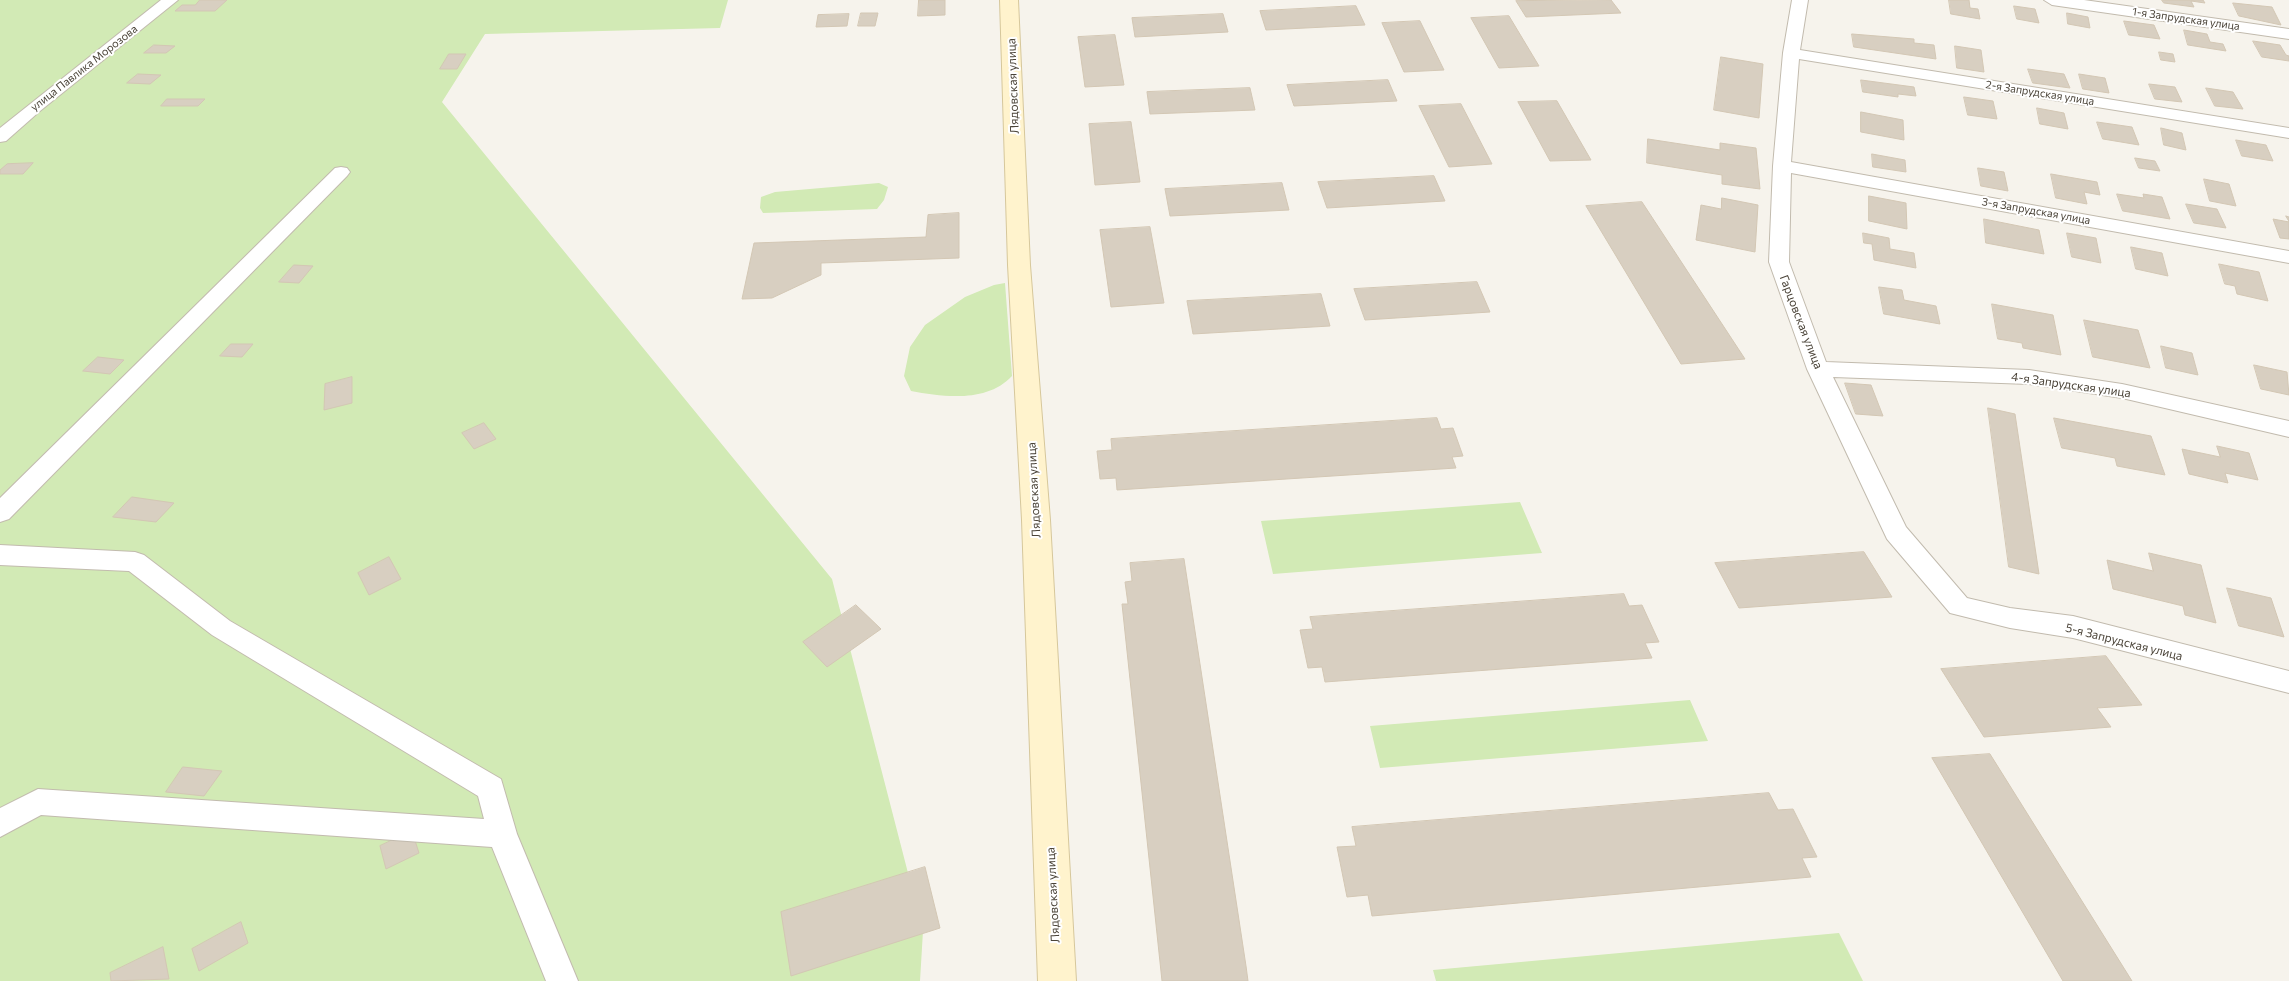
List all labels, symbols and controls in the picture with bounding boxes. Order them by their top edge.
street label: 1-я Запрудская улица [2131,5,2241,33]
street label: улица Павлика Морозова [28,22,140,114]
street label: Лядовская улица [1004,38,1022,134]
street label: 2-я Запрудская улица [1985,78,2095,108]
street label: 3-я Запрудская улица [1981,195,2091,227]
street label: Гарцовская улица [1776,273,1826,371]
street label: 4-я Запрудская улица [2010,369,2132,401]
street label: Лядовская улица [1024,442,1044,538]
street label: 5-я Запрудская улица [2064,620,2184,664]
street label: Лядовская улица [1043,847,1063,943]

